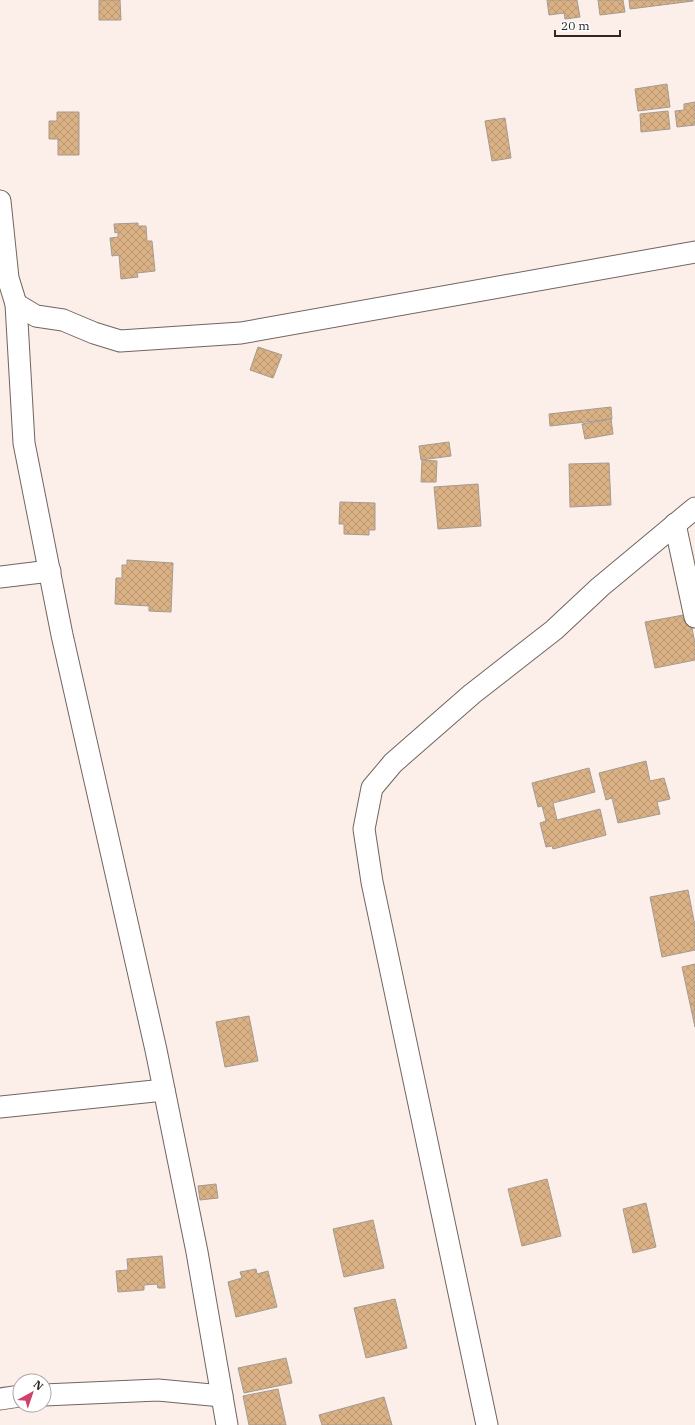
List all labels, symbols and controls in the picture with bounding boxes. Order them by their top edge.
scale bar [555,12,620,38]
text: 20 m [561,18,590,33]
north arrow [12,1373,52,1413]
text: N [31,1377,46,1394]

